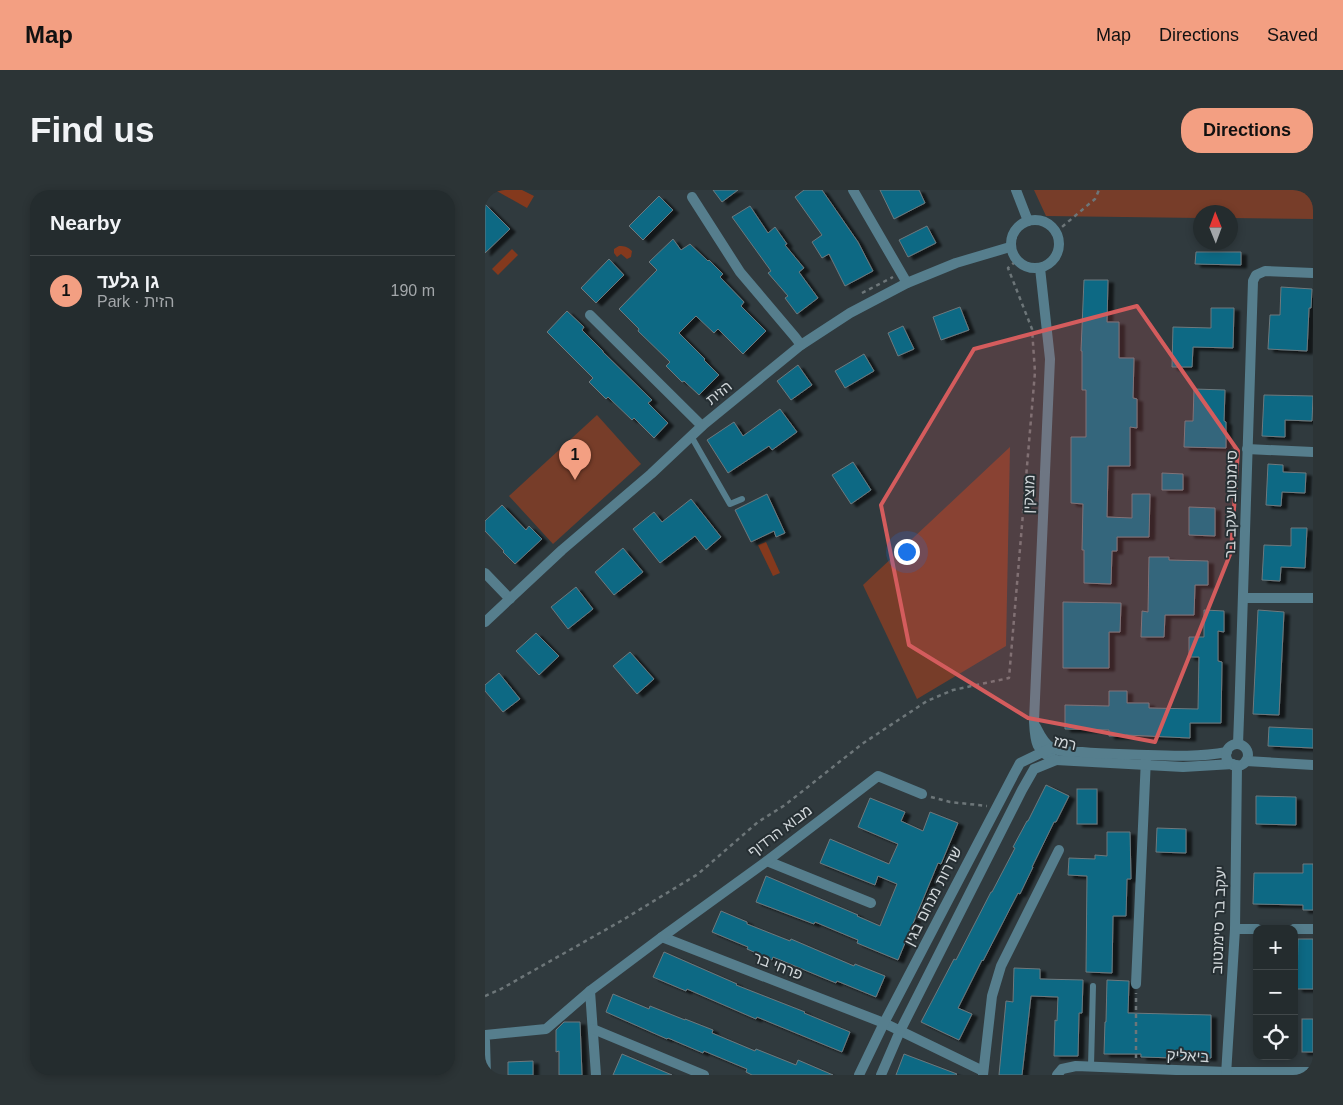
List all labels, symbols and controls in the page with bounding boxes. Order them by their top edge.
text: Map [25,21,73,48]
text: Map [1096,25,1131,45]
text: Directions [1159,25,1239,45]
text: Saved [1267,25,1318,45]
button: Directions [1181,108,1313,153]
text: Find us [30,110,154,149]
north arrow [1193,205,1238,250]
text: Nearby [50,211,121,234]
text: גן גלעד [97,271,159,292]
text: 1 [62,282,70,299]
text: 190 m [391,282,435,299]
text: Park · הזית [97,293,174,310]
street label: הזית [702,377,735,408]
pin: 1 [559,439,591,480]
street label: סימנטוב יעקב בר [1221,450,1240,558]
street label: מוצקין [1019,474,1038,514]
your location [894,539,920,565]
street label: רמז [1052,732,1078,753]
street label: מבוא הרדוף [744,801,815,860]
street label: שדרות מנחם בגין [900,843,965,948]
street label: יעקב בר סימנטוב [1208,866,1229,974]
map controls [1253,925,1298,1060]
button: + [1253,925,1298,970]
street label: פרחי בר [751,948,805,983]
button: − [1253,970,1298,1015]
button: locate [1253,1015,1298,1060]
street label: ביאליק [1166,1046,1210,1065]

